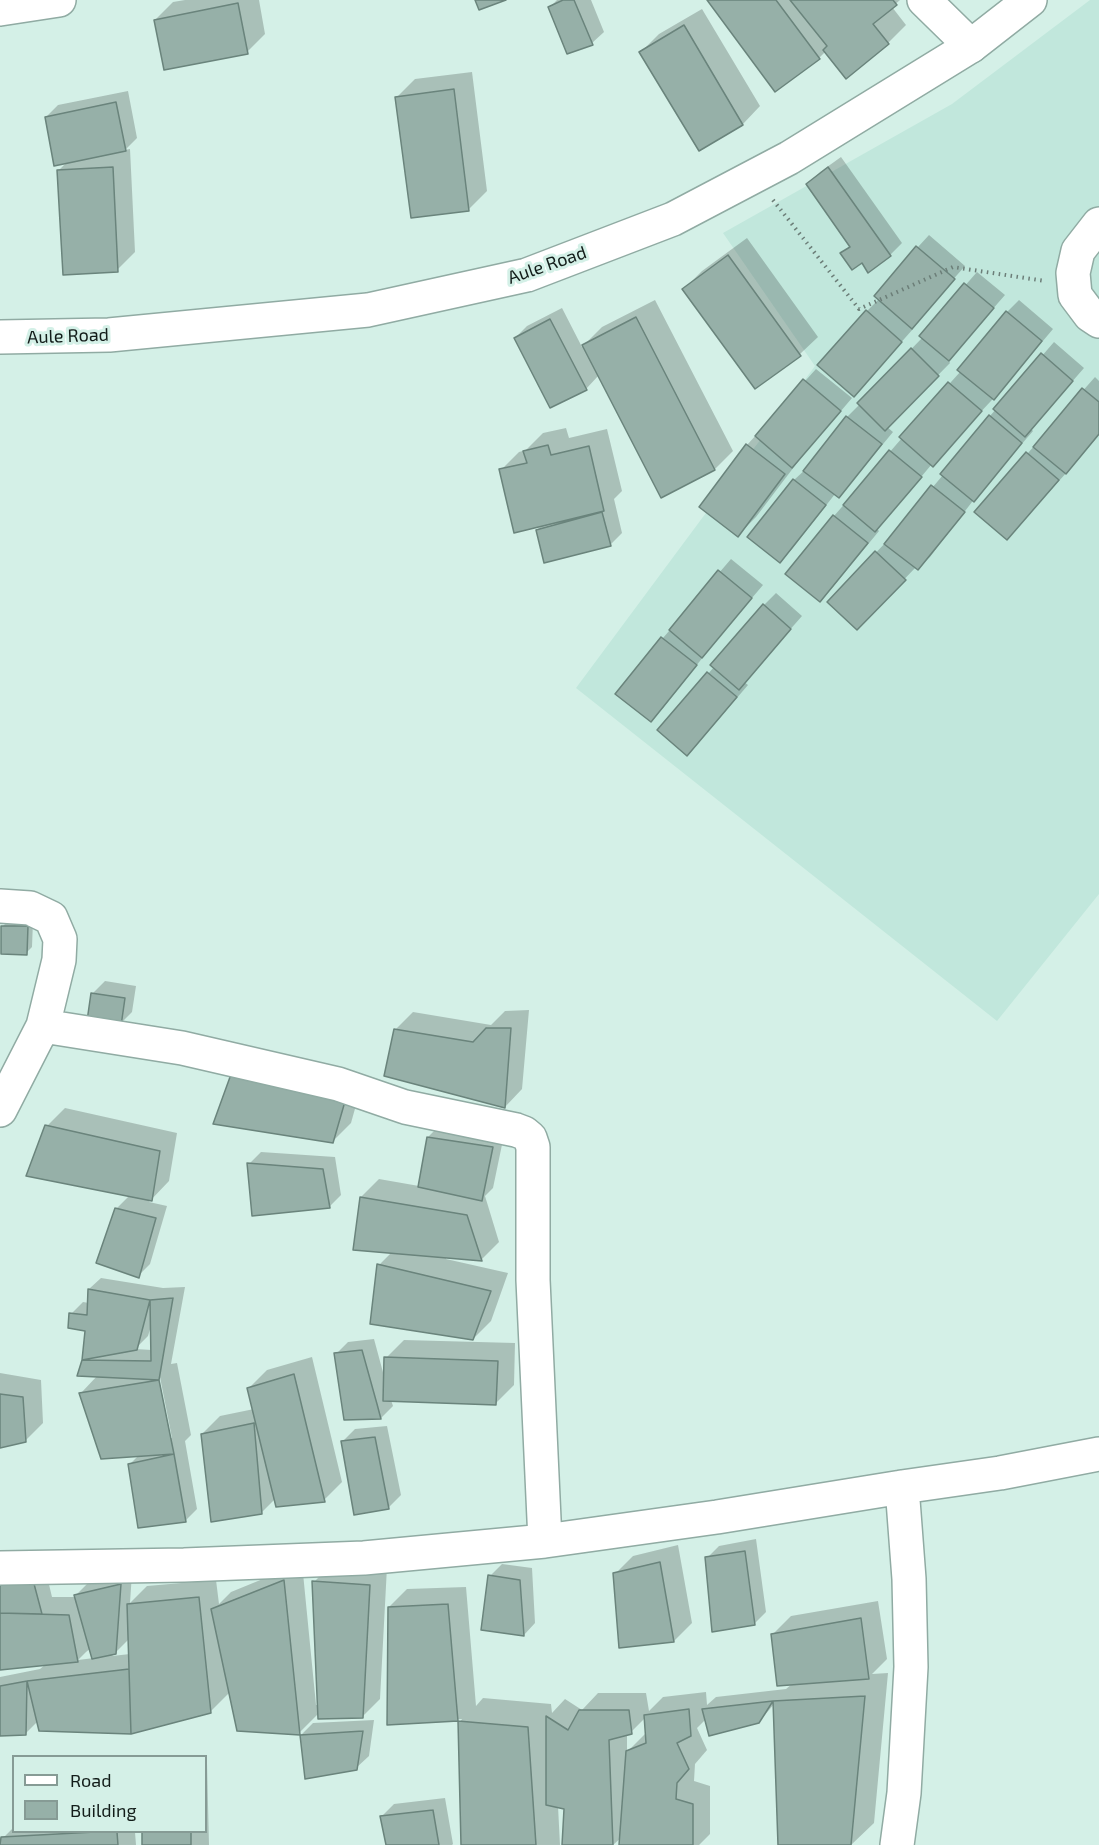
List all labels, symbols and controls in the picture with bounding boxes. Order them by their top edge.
street label: Aule Road [505,241,589,289]
street label: Aule Road [27,324,109,348]
legend [12,1755,207,1833]
text: Road [70,1769,111,1791]
text: Building [70,1799,137,1821]

